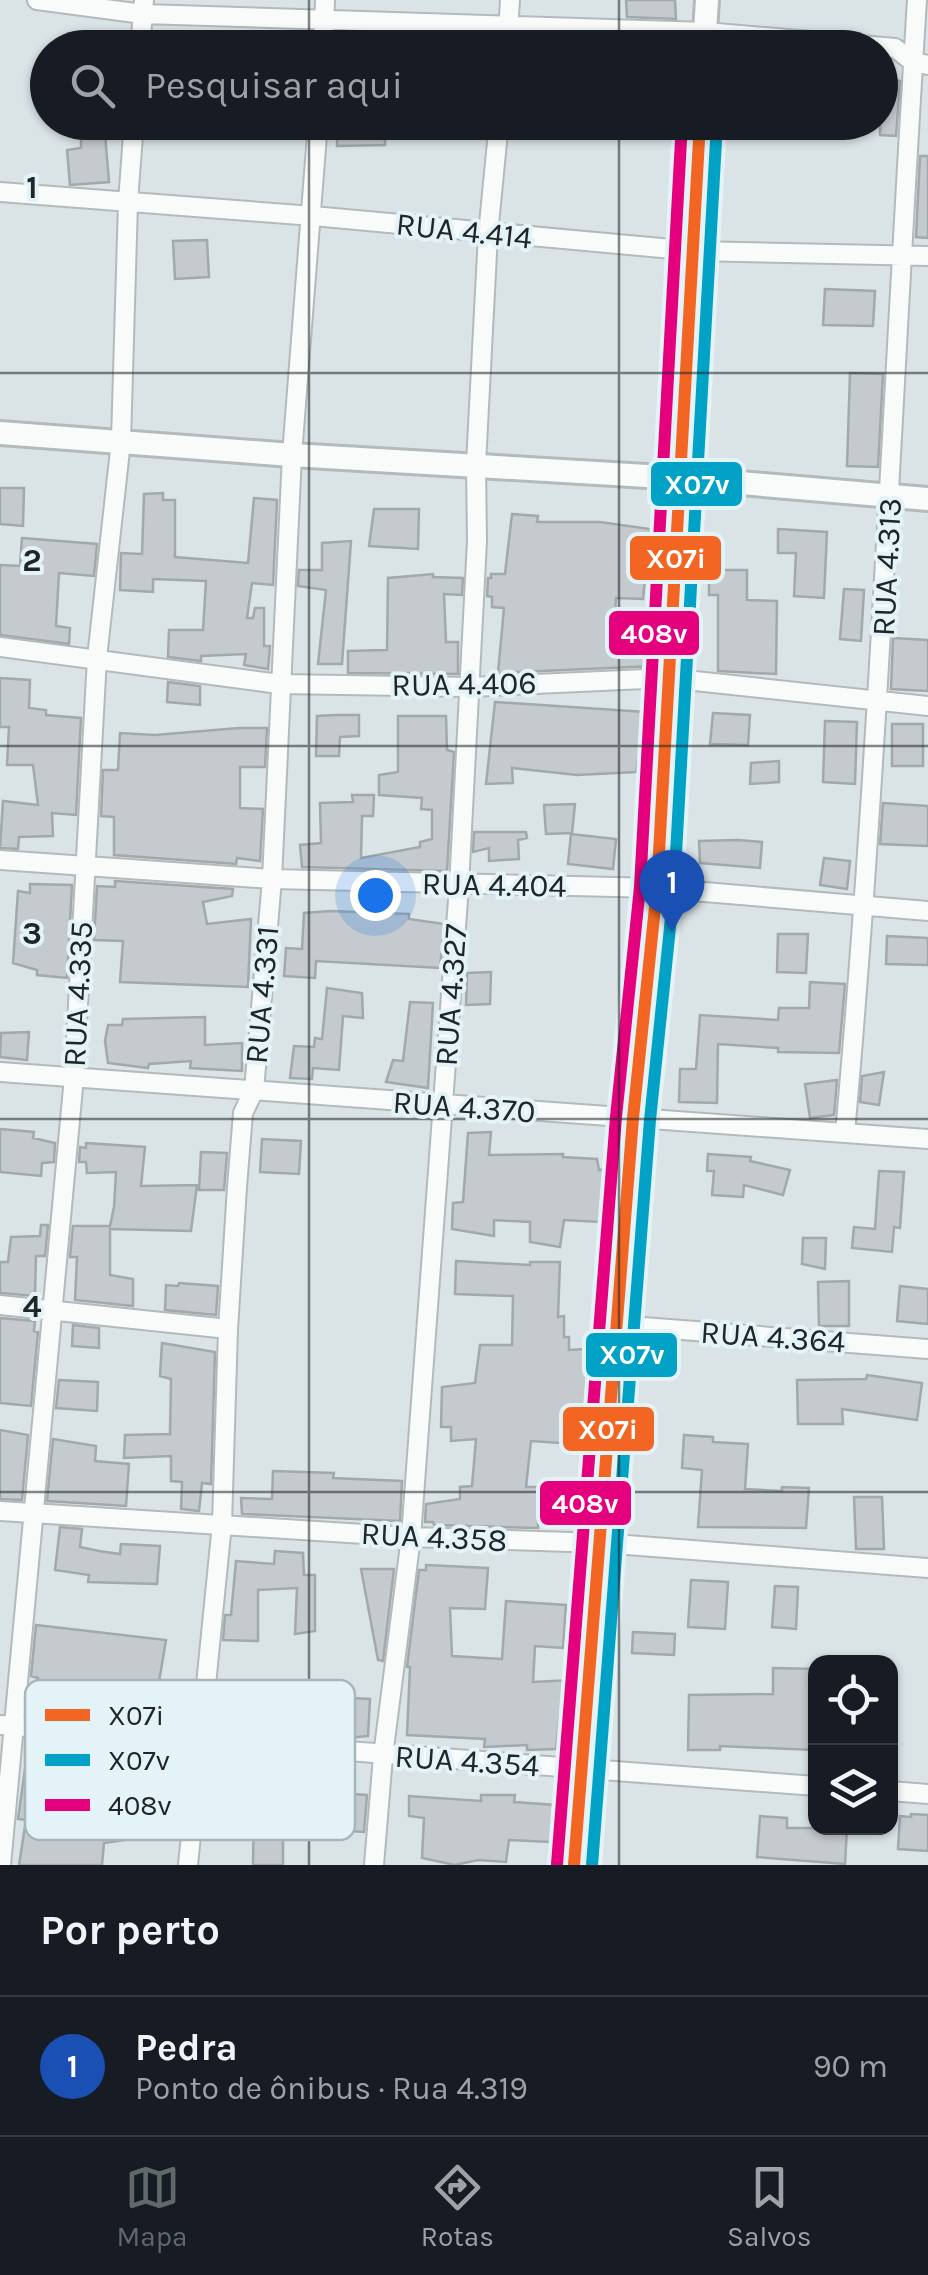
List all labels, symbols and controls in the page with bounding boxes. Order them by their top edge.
search box [30,30,898,140]
icon: search [65,58,120,113]
text: Pesquisar aqui [145,63,403,108]
text: 1 [26,169,38,206]
street label: RUA 4.414 [394,205,534,257]
line badge: X07v [649,460,744,508]
text: X07v [664,468,730,501]
street label: RUA 4.313 [865,497,909,637]
line badge: X07i [628,534,723,582]
text: 2 [22,542,42,579]
text: X07i [646,542,706,575]
line badge: 408v [607,609,701,657]
text: 408v [620,617,688,650]
street label: RUA 4.406 [391,664,537,704]
pin: 1 [640,850,704,932]
street label: RUA 4.404 [421,865,567,905]
your location [350,870,401,921]
text: 3 [22,915,42,952]
street label: RUA 4.335 [56,920,100,1068]
street label: RUA 4.327 [428,923,474,1067]
street label: RUA 4.331 [238,924,286,1066]
street label: RUA 4.370 [391,1084,537,1130]
text: 4 [22,1288,42,1325]
street label: RUA 4.364 [699,1313,847,1361]
line badge: X07v [584,1331,679,1379]
text: X07v [599,1338,665,1371]
line badge: X07i [561,1405,656,1453]
text: X07i [578,1413,638,1446]
line badge: 408v [538,1479,633,1527]
text: 408v [551,1487,619,1520]
street label: RUA 4.358 [360,1515,508,1559]
map controls [808,1655,898,1835]
button: locate [808,1655,898,1745]
legend [25,1680,355,1840]
text: X07i [108,1699,164,1732]
street label: RUA 4.354 [393,1737,541,1785]
text: X07v [108,1744,170,1777]
button: layers [808,1745,898,1835]
text: 408v [108,1789,172,1822]
text: Por perto [40,1905,220,1955]
text: Pedra [135,2025,238,2070]
text: 1 [67,2048,78,2085]
text: 90 m [813,2048,888,2085]
text: Ponto de ônibus · Rua 4.319 [135,2070,528,2107]
tab: Mapa [117,2160,188,2253]
tab: Rotas [421,2160,494,2253]
tab: Salvos [727,2160,811,2253]

